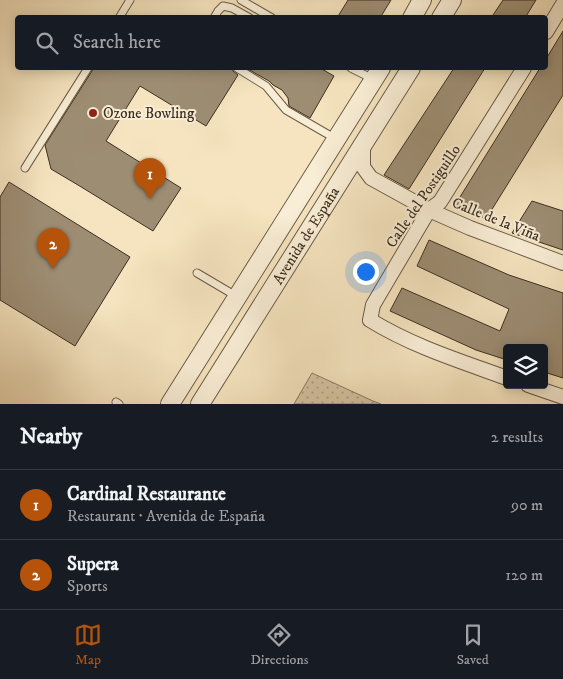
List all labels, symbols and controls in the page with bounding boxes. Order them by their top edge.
search box [15,15,548,70]
icon: search [33,29,61,57]
text: Search here [73,31,161,54]
place label: Ozone Bowling [103,104,195,123]
marker: Ozone Bowling [87,107,99,119]
street label: Calle del Postiguillo [382,141,465,251]
pin: 1 [134,158,166,199]
street label: Avenida de España [269,183,344,288]
street label: Calle de la Viña [449,193,543,246]
pin: 2 [37,228,69,269]
your location [353,259,379,285]
map controls [503,344,548,389]
button: layers [503,344,548,389]
text: Nearby [20,424,82,450]
text: 2 results [491,427,543,447]
text: Cardinal Restaurante [67,483,226,506]
text: 1 [33,495,39,515]
text: 90 m [511,495,543,515]
text: Restaurant · Avenida de España [67,506,265,526]
text: Supera [67,553,119,576]
text: 2 [32,565,40,585]
text: 120 m [505,565,543,585]
text: Sports [67,576,108,596]
tab: Map [74,621,102,669]
tab: Directions [250,621,308,669]
tab: Saved [457,621,489,669]

